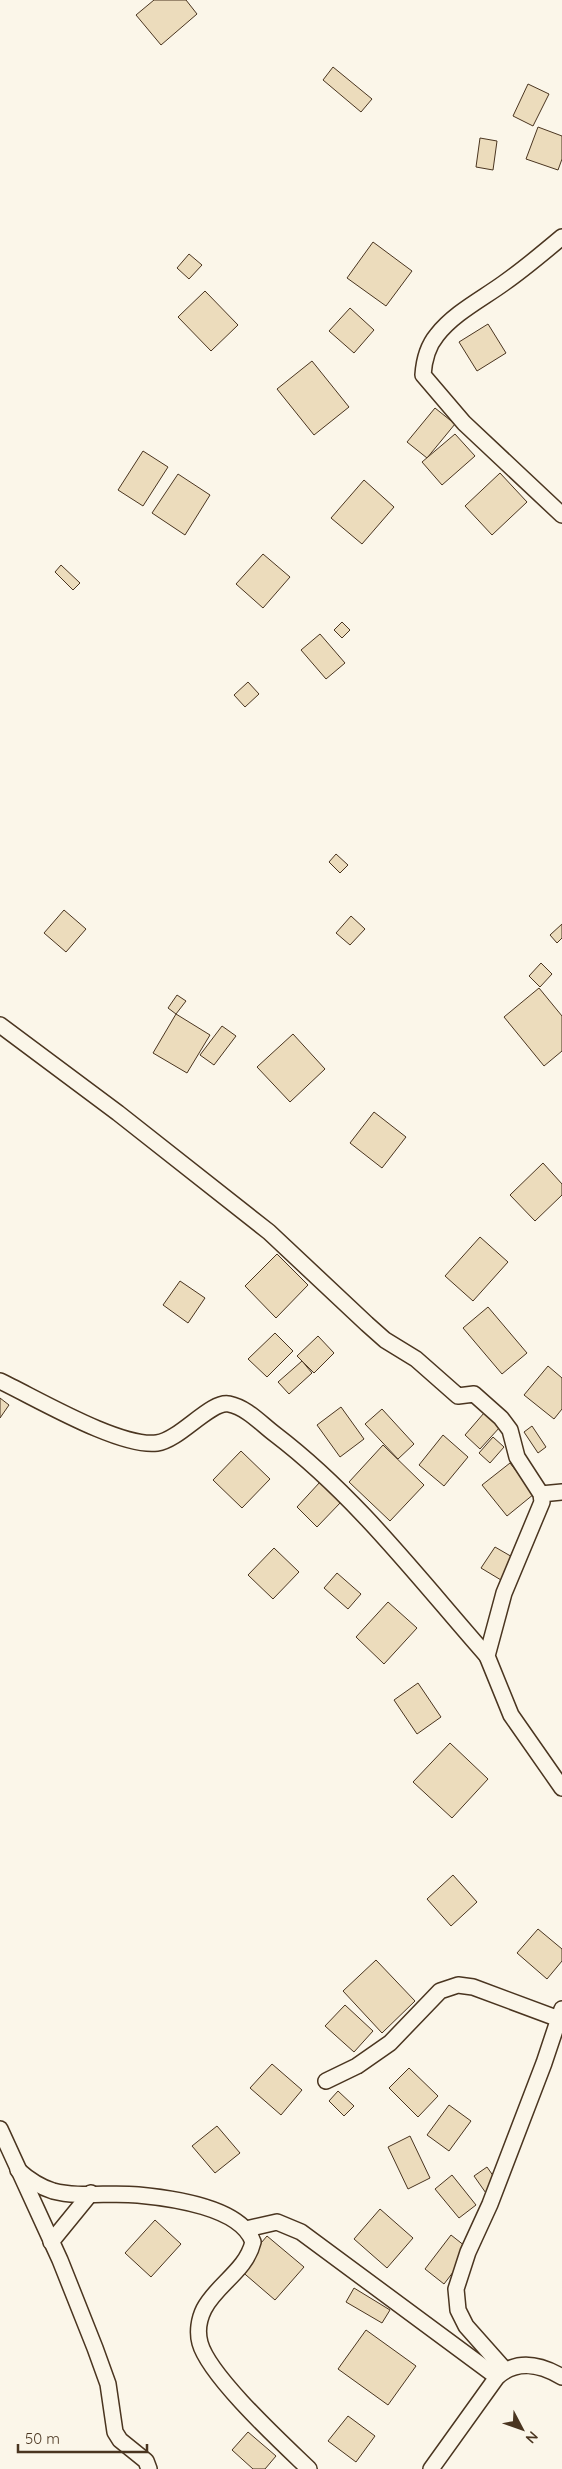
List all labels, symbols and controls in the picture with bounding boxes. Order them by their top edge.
north arrow [497,2404,547,2454]
scale bar [18,2422,146,2454]
text: N [522,2428,542,2447]
text: 50 m [25,2429,60,2448]

